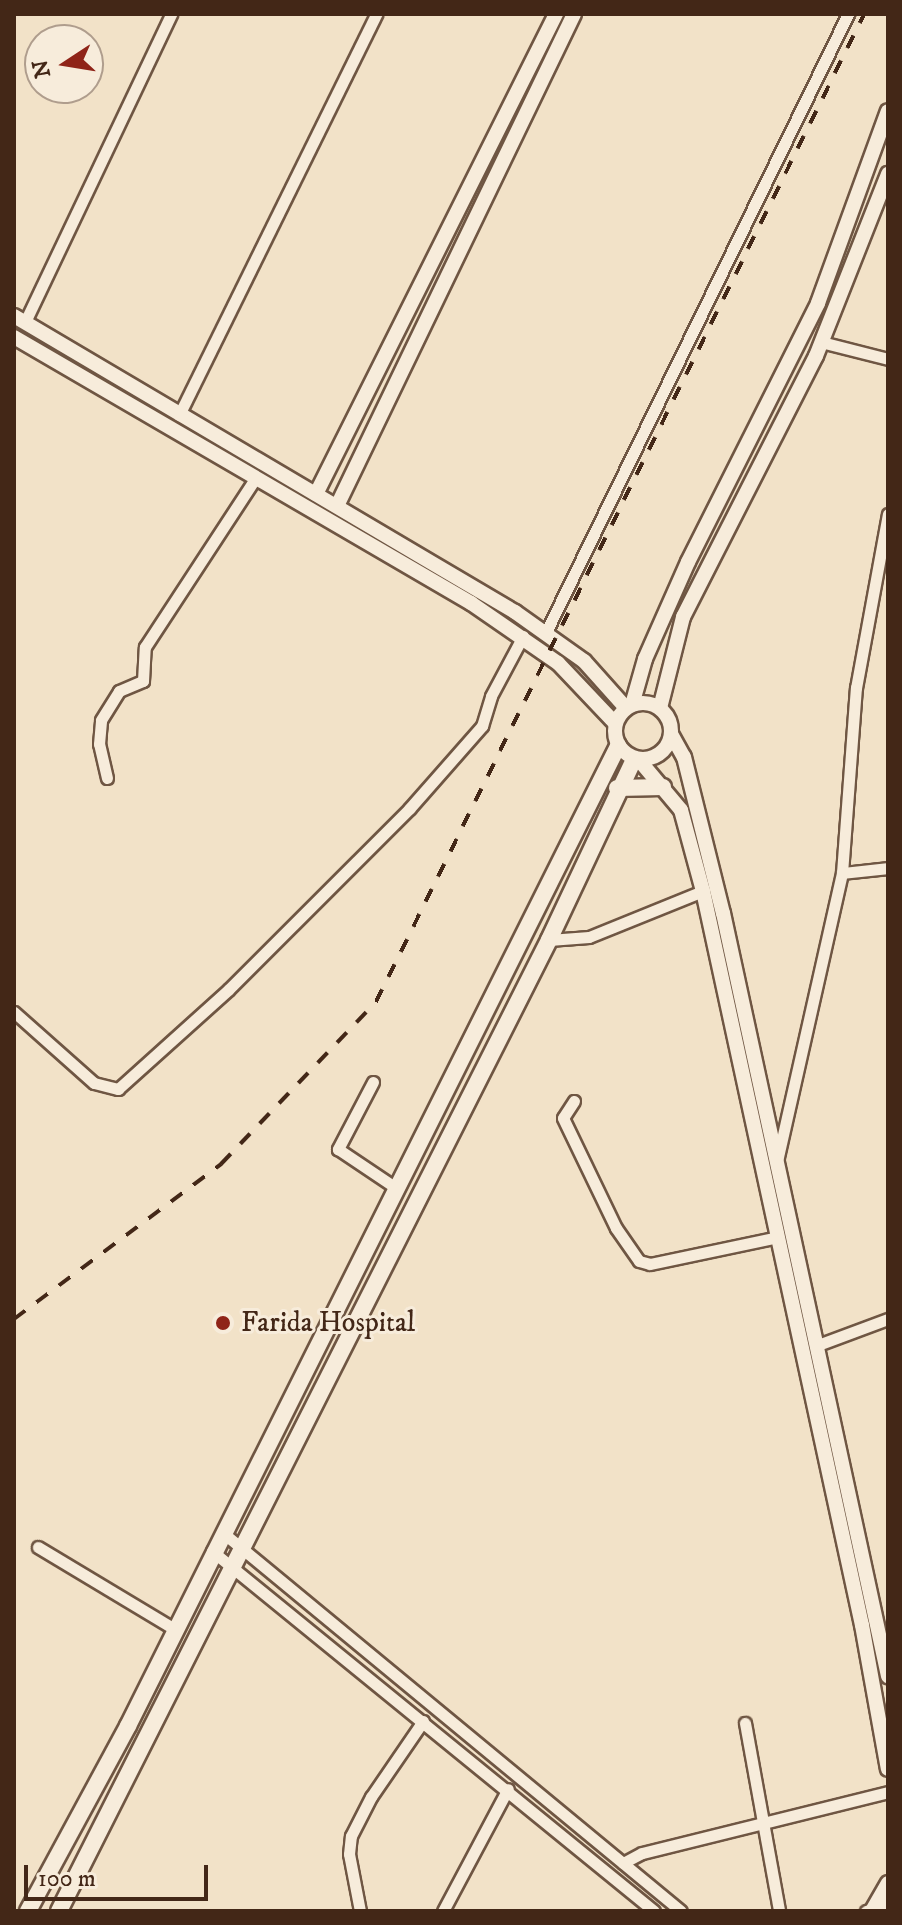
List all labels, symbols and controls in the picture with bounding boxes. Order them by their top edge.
north arrow [24,24,104,104]
text: N [27,57,57,80]
place label: Farida Hospital [241,1306,415,1340]
marker: Farida Hospital [212,1312,234,1334]
scale bar [28,1849,212,1899]
text: 100 m [38,1864,96,1894]

